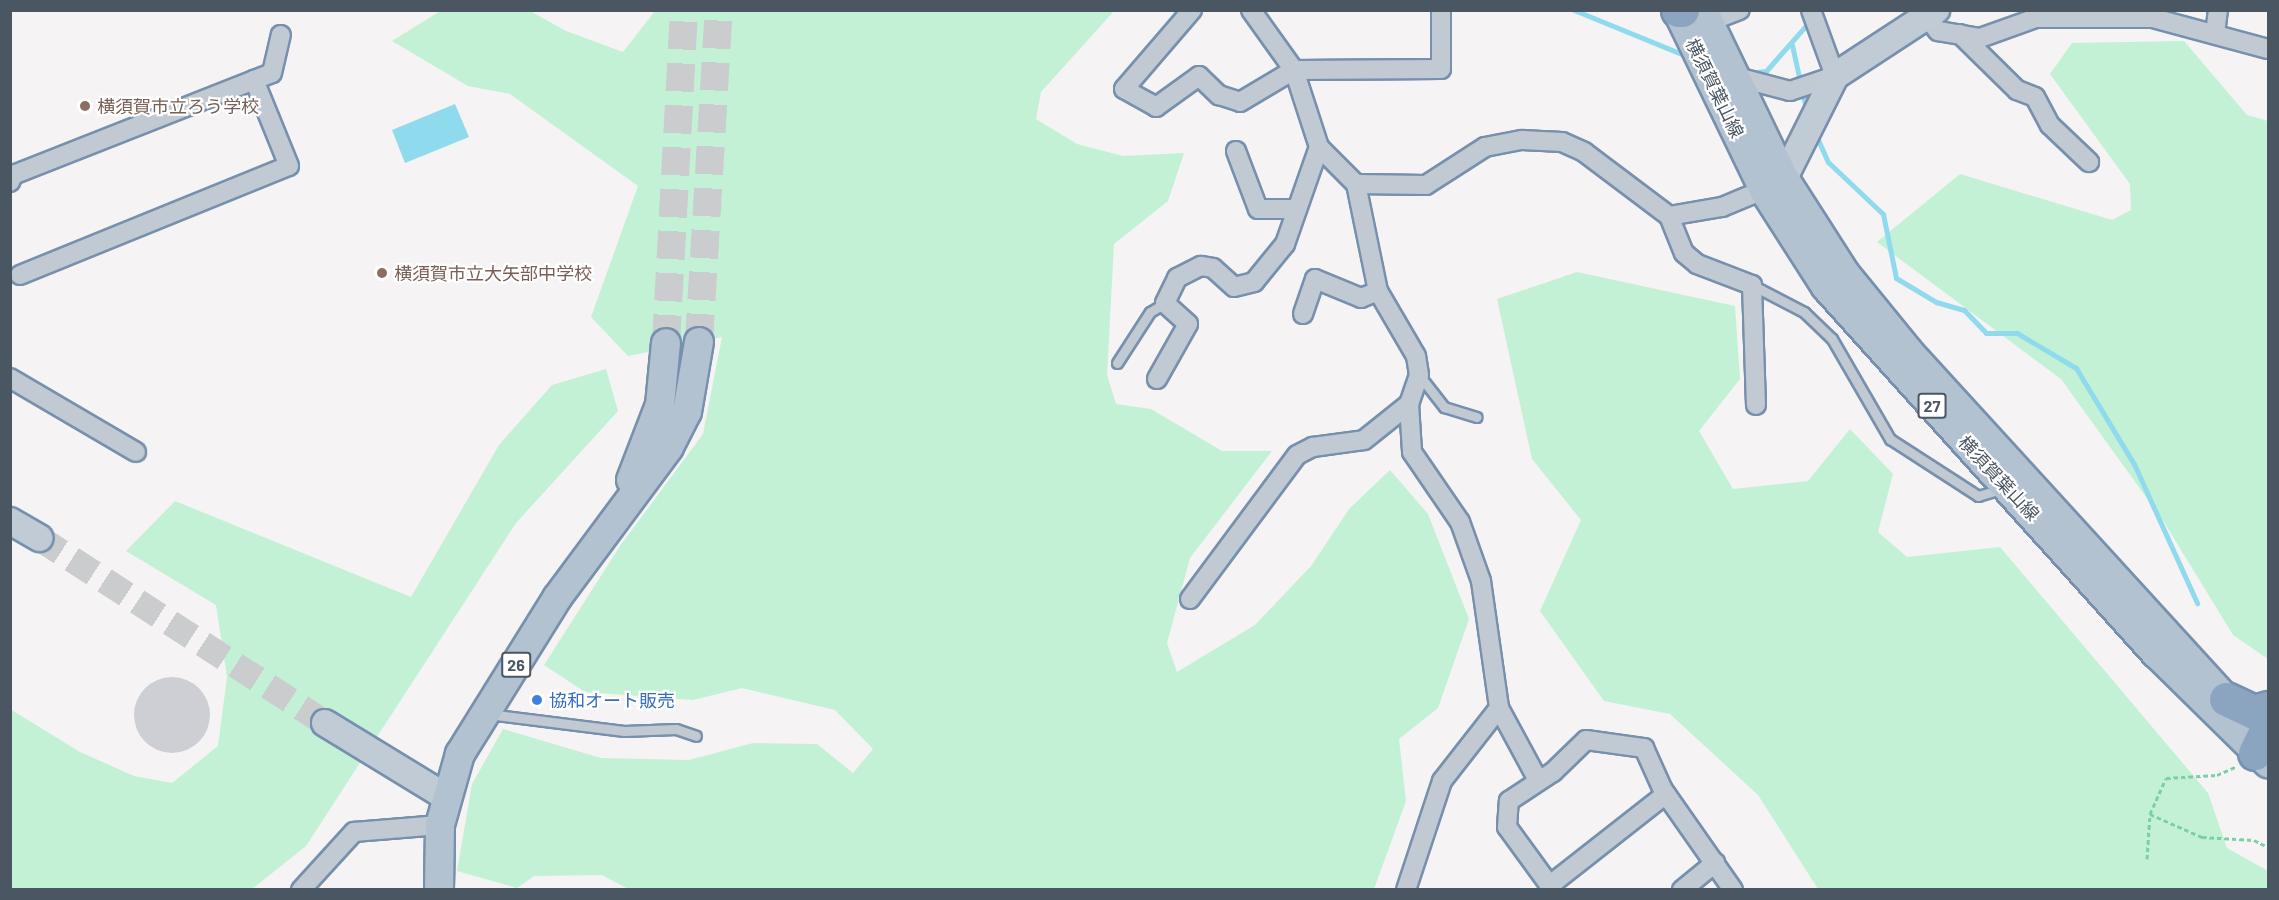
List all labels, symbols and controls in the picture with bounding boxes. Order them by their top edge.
street label: 横須賀葉山線 [1682,35,1748,141]
place label: 横須賀市立ろう学校 [97,95,259,117]
marker: 横須賀市立ろう学校 [78,99,92,113]
place label: 横須賀市立大矢部中学校 [394,262,592,284]
marker: 横須賀市立大矢部中学校 [375,266,389,280]
road number: 27 [1917,393,1947,419]
street label: 横須賀葉山線 [1954,431,2044,525]
road number: 26 [501,652,531,678]
place label: 協和オート販売 [549,689,675,711]
marker: 協和オート販売 [530,693,544,707]

